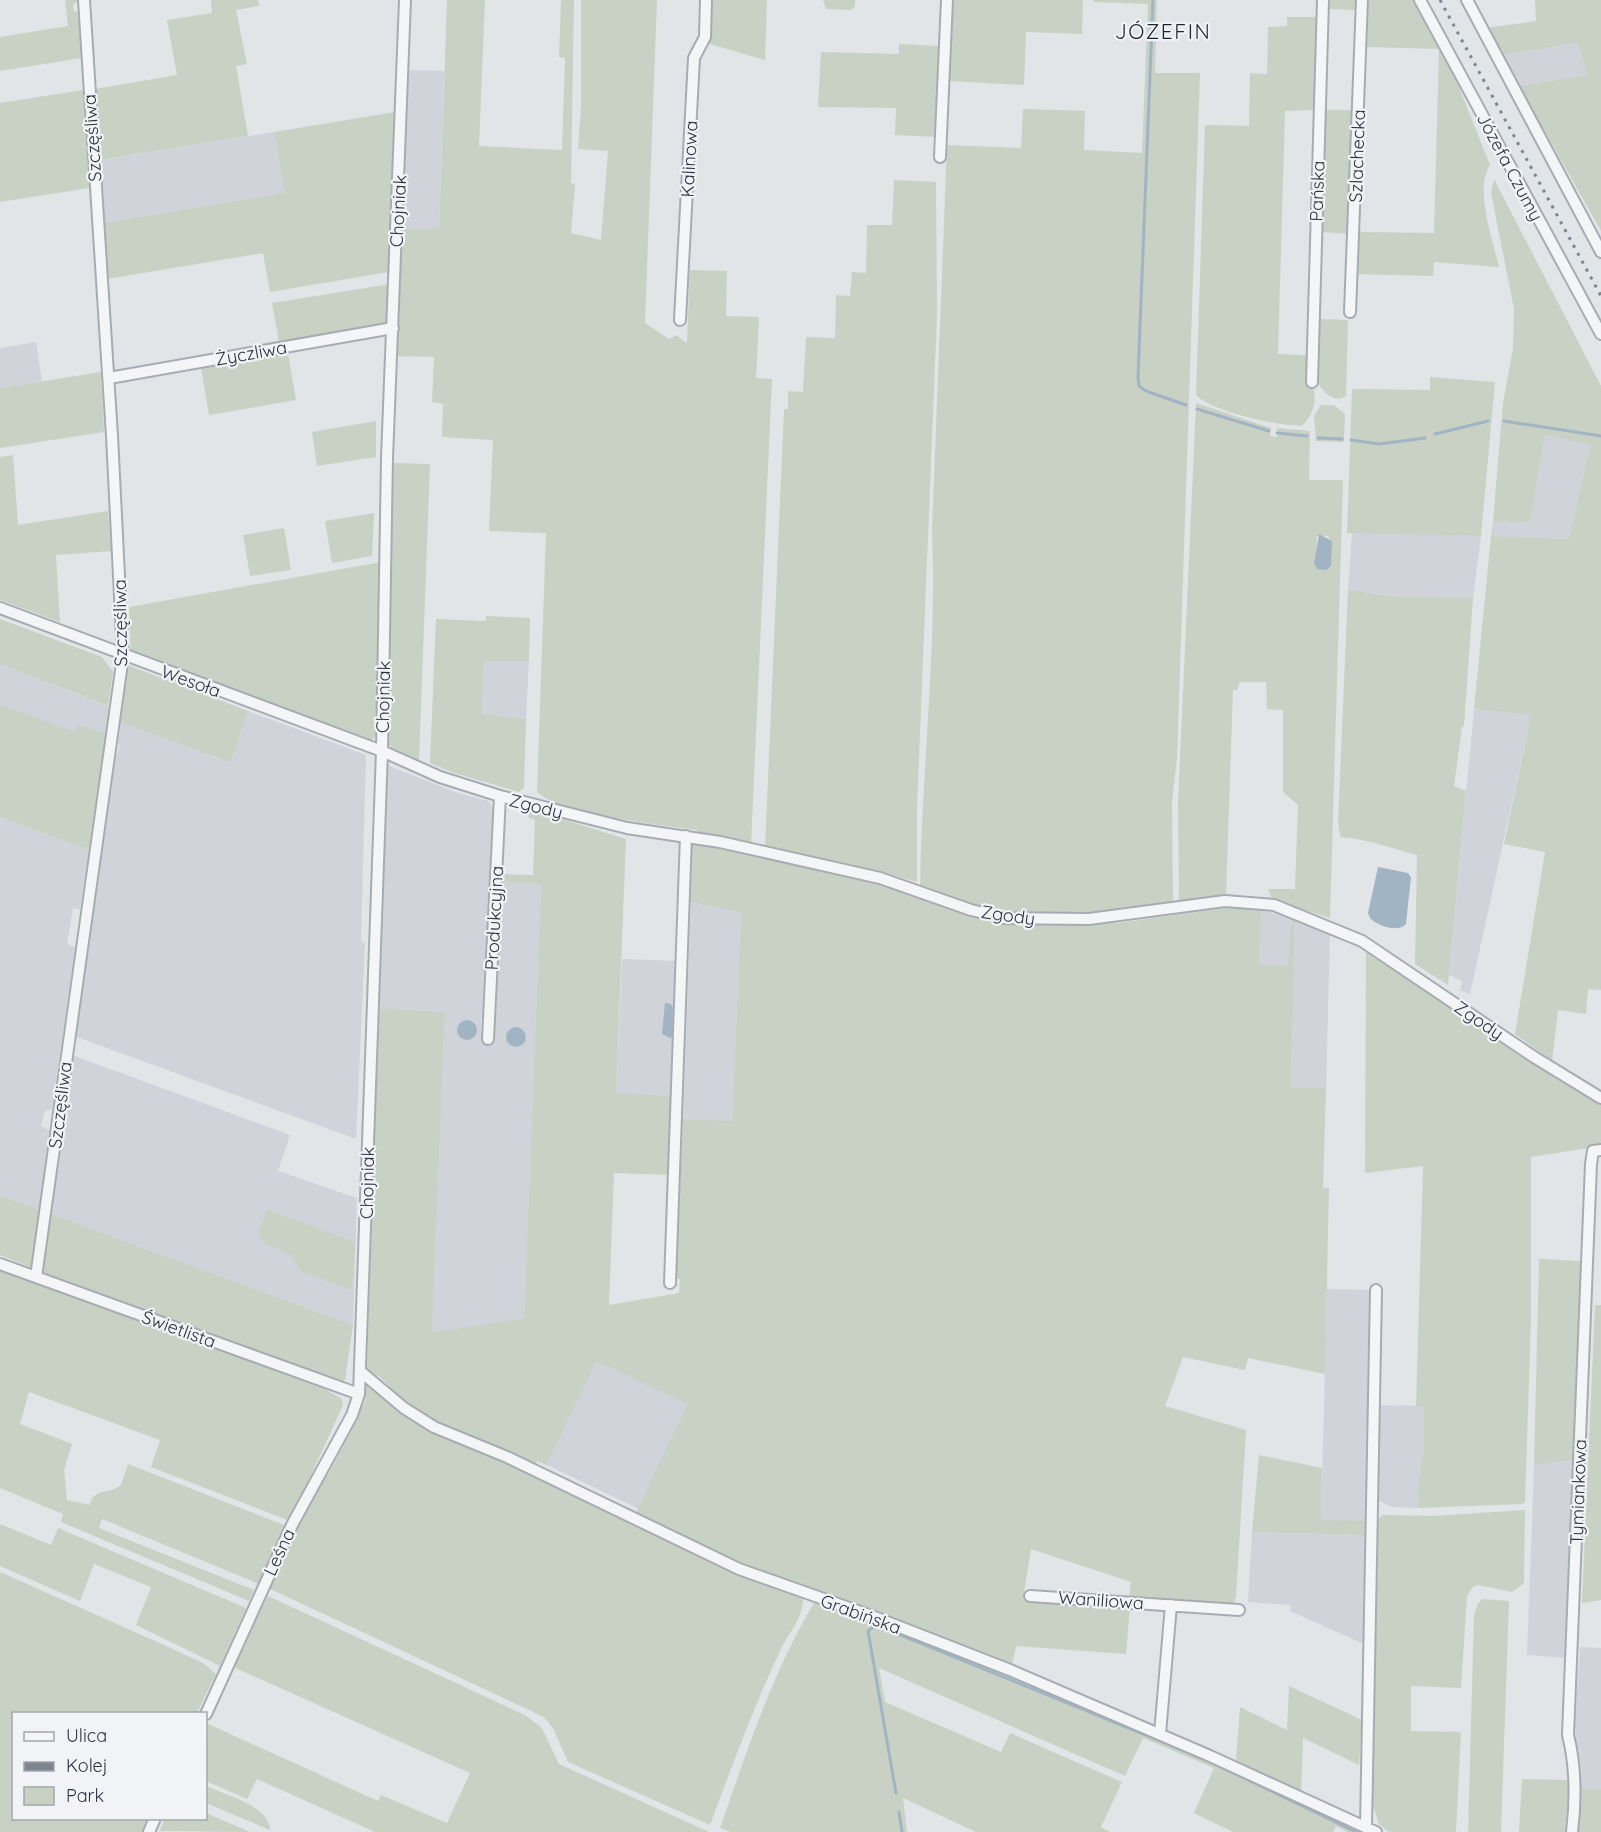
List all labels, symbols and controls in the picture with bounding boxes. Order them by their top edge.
district label: JÓZEFIN [1115,18,1211,44]
street label: Szczęśliwa [77,94,107,182]
street label: Szlachecka [1344,109,1370,203]
street label: Józefa Czumy [1472,109,1548,225]
street label: Kalinowa [676,120,702,198]
street label: Pańska [1304,160,1330,222]
street label: Chojniak [385,174,411,248]
street label: Życzliwa [213,335,289,371]
street label: Szczęśliwa [108,579,132,667]
street label: Wesoła [158,660,224,702]
street label: Chojniak [371,661,395,733]
street label: Zgody [507,788,565,824]
street label: Produkcyjna [480,865,508,971]
street label: Zgody [979,900,1037,930]
street label: Zgody [1450,995,1508,1045]
street label: Szczęśliwa [43,1060,77,1150]
street label: Chojniak [355,1147,379,1219]
street label: Świetlista [139,1305,219,1353]
street label: Tymiankowa [1565,1439,1591,1545]
street label: Leśna [258,1525,300,1579]
street label: Waniliowa [1057,1586,1145,1614]
street label: Grabińska [817,1589,905,1639]
legend [12,1712,207,1820]
text: Ulica [66,1724,107,1747]
text: Kolej [66,1754,108,1777]
text: Park [66,1784,104,1807]

